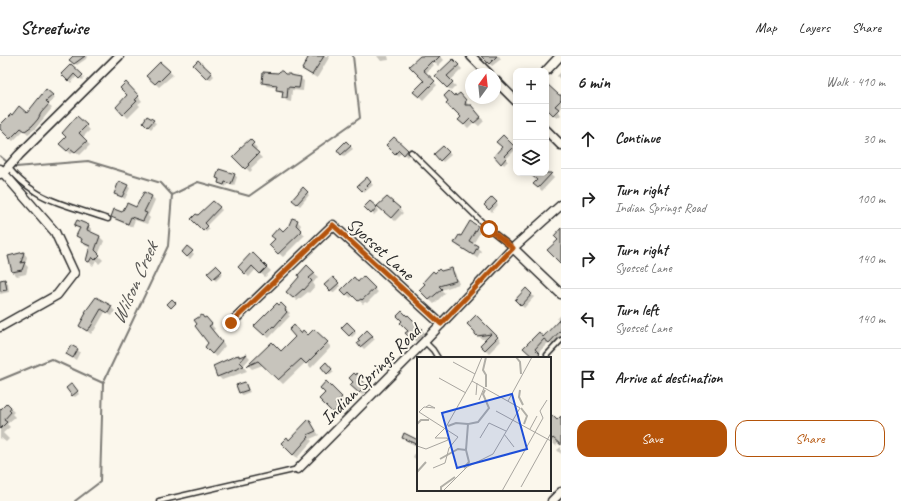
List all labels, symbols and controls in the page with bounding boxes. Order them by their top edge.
text: Streetwise [20,16,88,40]
text: Map [755,19,777,36]
text: Layers [799,19,830,36]
text: Share [852,19,881,36]
north arrow [465,68,501,104]
map controls [513,68,549,176]
button: + [513,68,549,104]
text: 6 min [577,72,610,93]
text: Walk · 410 m [826,74,885,90]
button: − [513,104,549,140]
icon: ahead [577,128,599,150]
text: Continue [615,129,660,148]
text: 30 m [863,131,885,147]
button: layers [513,140,549,176]
text: Turn right [615,181,668,200]
icon: right [577,188,599,210]
text: 100 m [857,191,885,207]
text: Indian Springs Road [615,200,706,216]
street label: Syosset Lane [342,212,420,287]
route start [480,220,498,238]
water label: Wilson Creek [105,235,165,328]
text: Turn right [615,241,668,260]
icon: right [577,248,599,270]
text: 140 m [857,251,885,267]
text: Syosset Lane [615,260,672,276]
text: Turn left [615,301,658,320]
icon: left [577,308,599,330]
text: 140 m [857,311,885,327]
route end [222,314,240,332]
street label: Indian Springs Road [315,318,428,430]
text: Syosset Lane [615,320,672,336]
inset map [417,357,551,491]
icon: arrive [577,368,599,390]
text: Arrive at destination [615,369,722,388]
button: Save [577,420,727,457]
button: Share [735,420,885,457]

